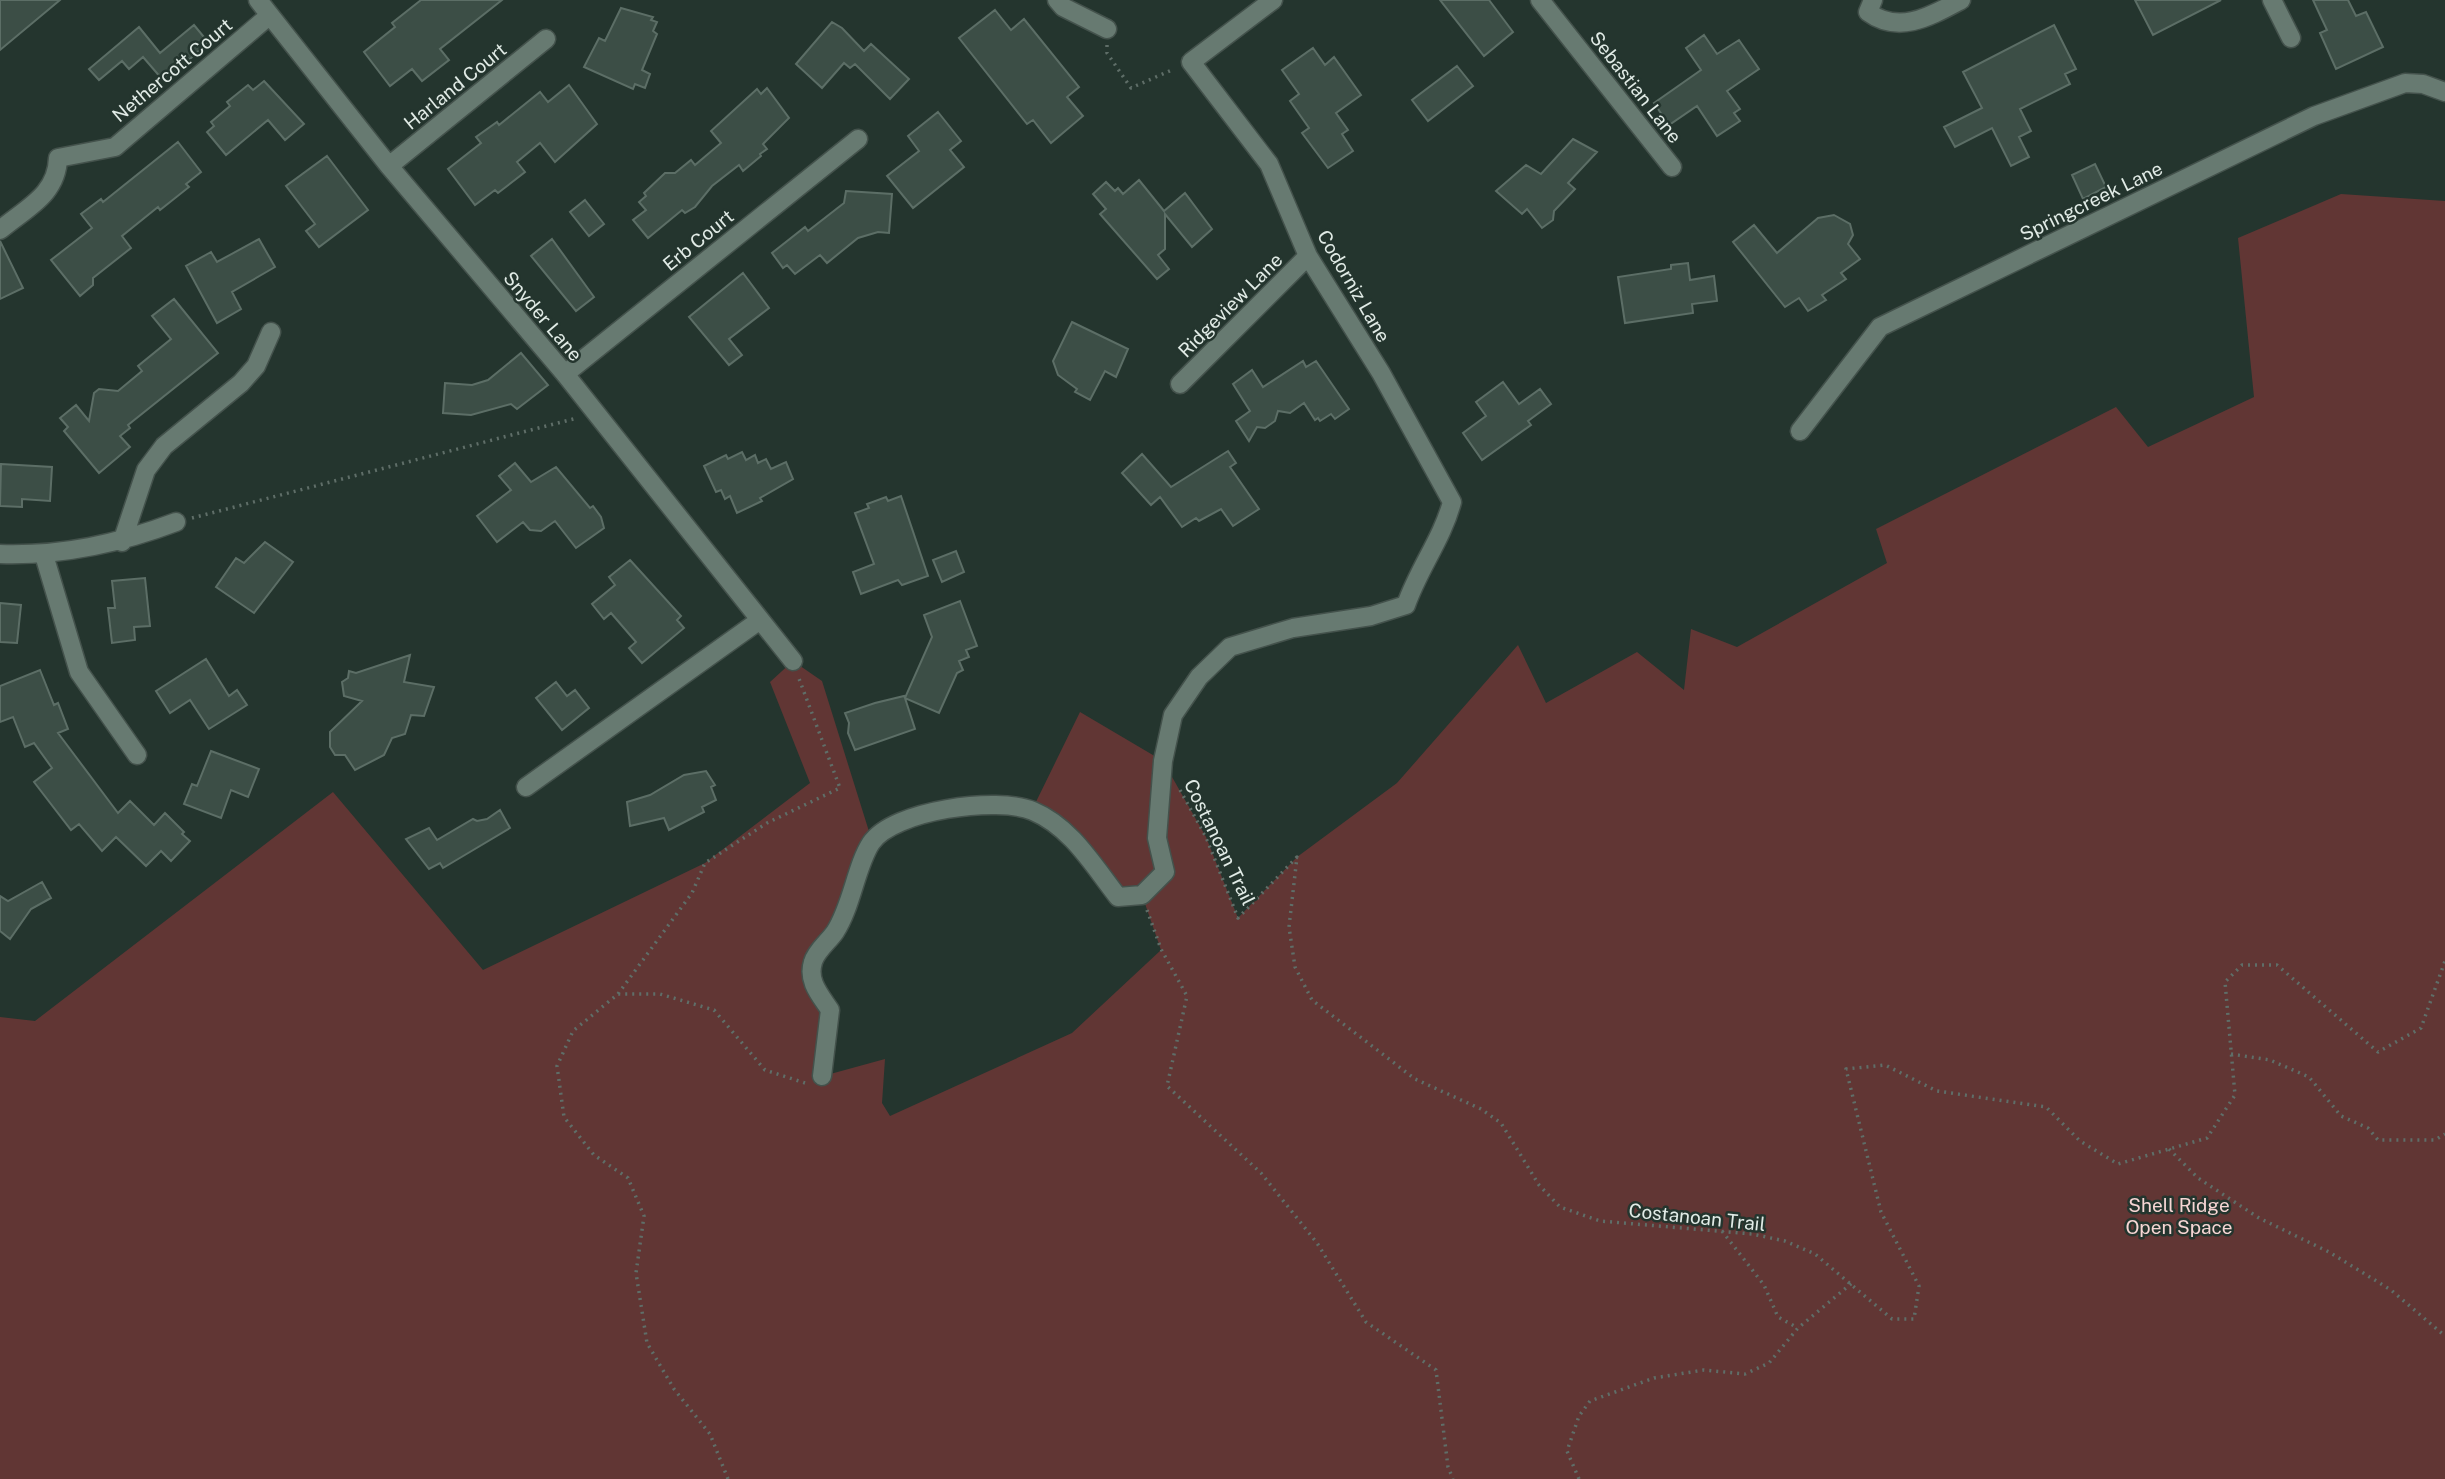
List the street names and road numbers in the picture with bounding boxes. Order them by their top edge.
street label: Nethercott Court [108,14,236,126]
street label: Sebastian Lane [1586,27,1686,147]
street label: Harland Court [400,38,510,134]
street label: Springcreek Lane [2016,157,2166,245]
street label: Erb Court [658,205,738,275]
street label: Codorniz Lane [1313,226,1395,346]
street label: Ridgeview Lane [1173,248,1287,362]
street label: Snyder Lane [499,267,587,365]
street label: Costanoan Trail [1180,775,1260,909]
street label: Costanoan Trail [1627,1199,1767,1235]

